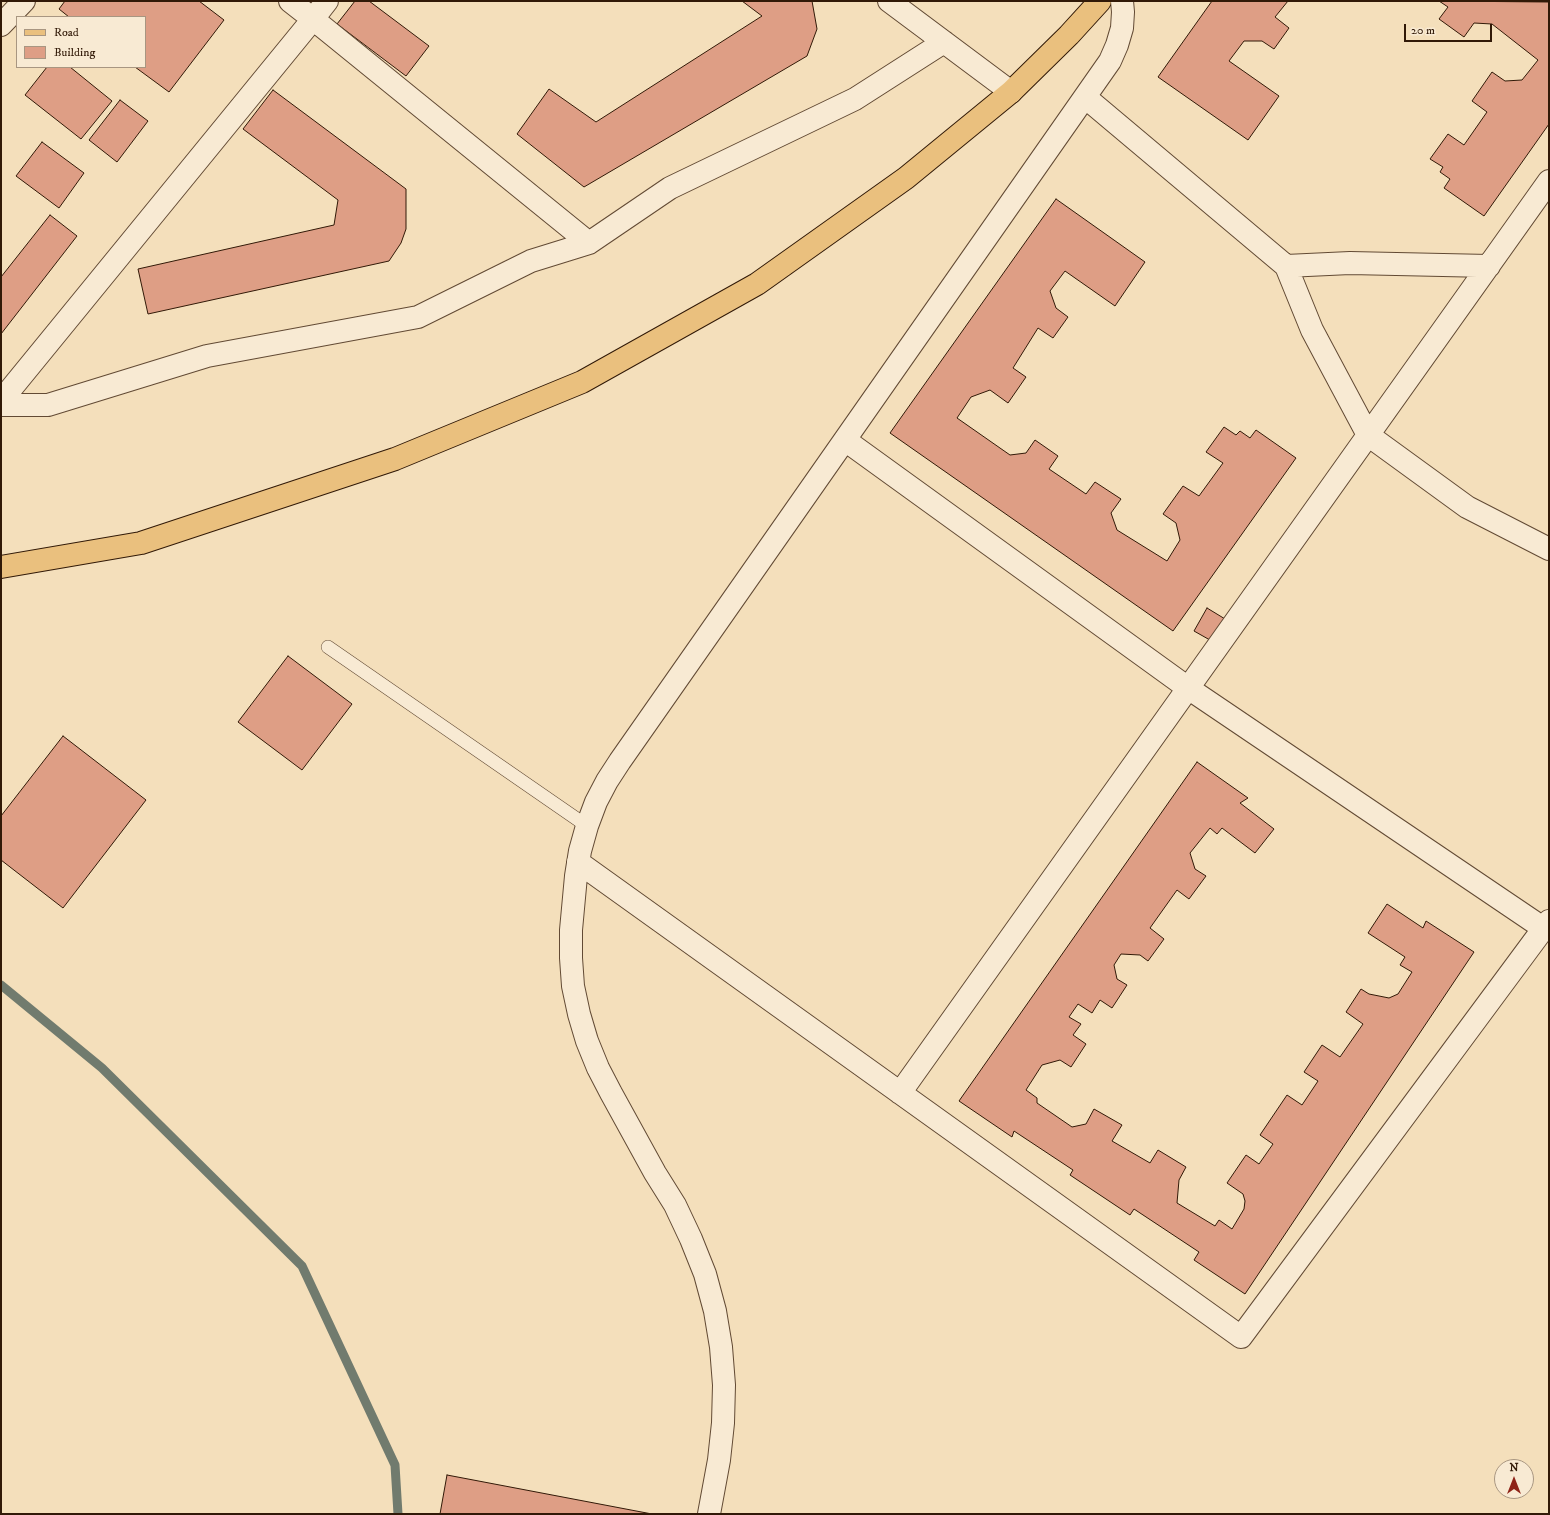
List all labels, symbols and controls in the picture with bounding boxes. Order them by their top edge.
legend [16,16,146,68]
scale bar [1406,16,1494,42]
text: 20 m [1411,23,1435,38]
text: Road [54,25,79,40]
text: Building [54,45,95,60]
north arrow [1494,1459,1534,1499]
text: N [1509,1461,1519,1475]

